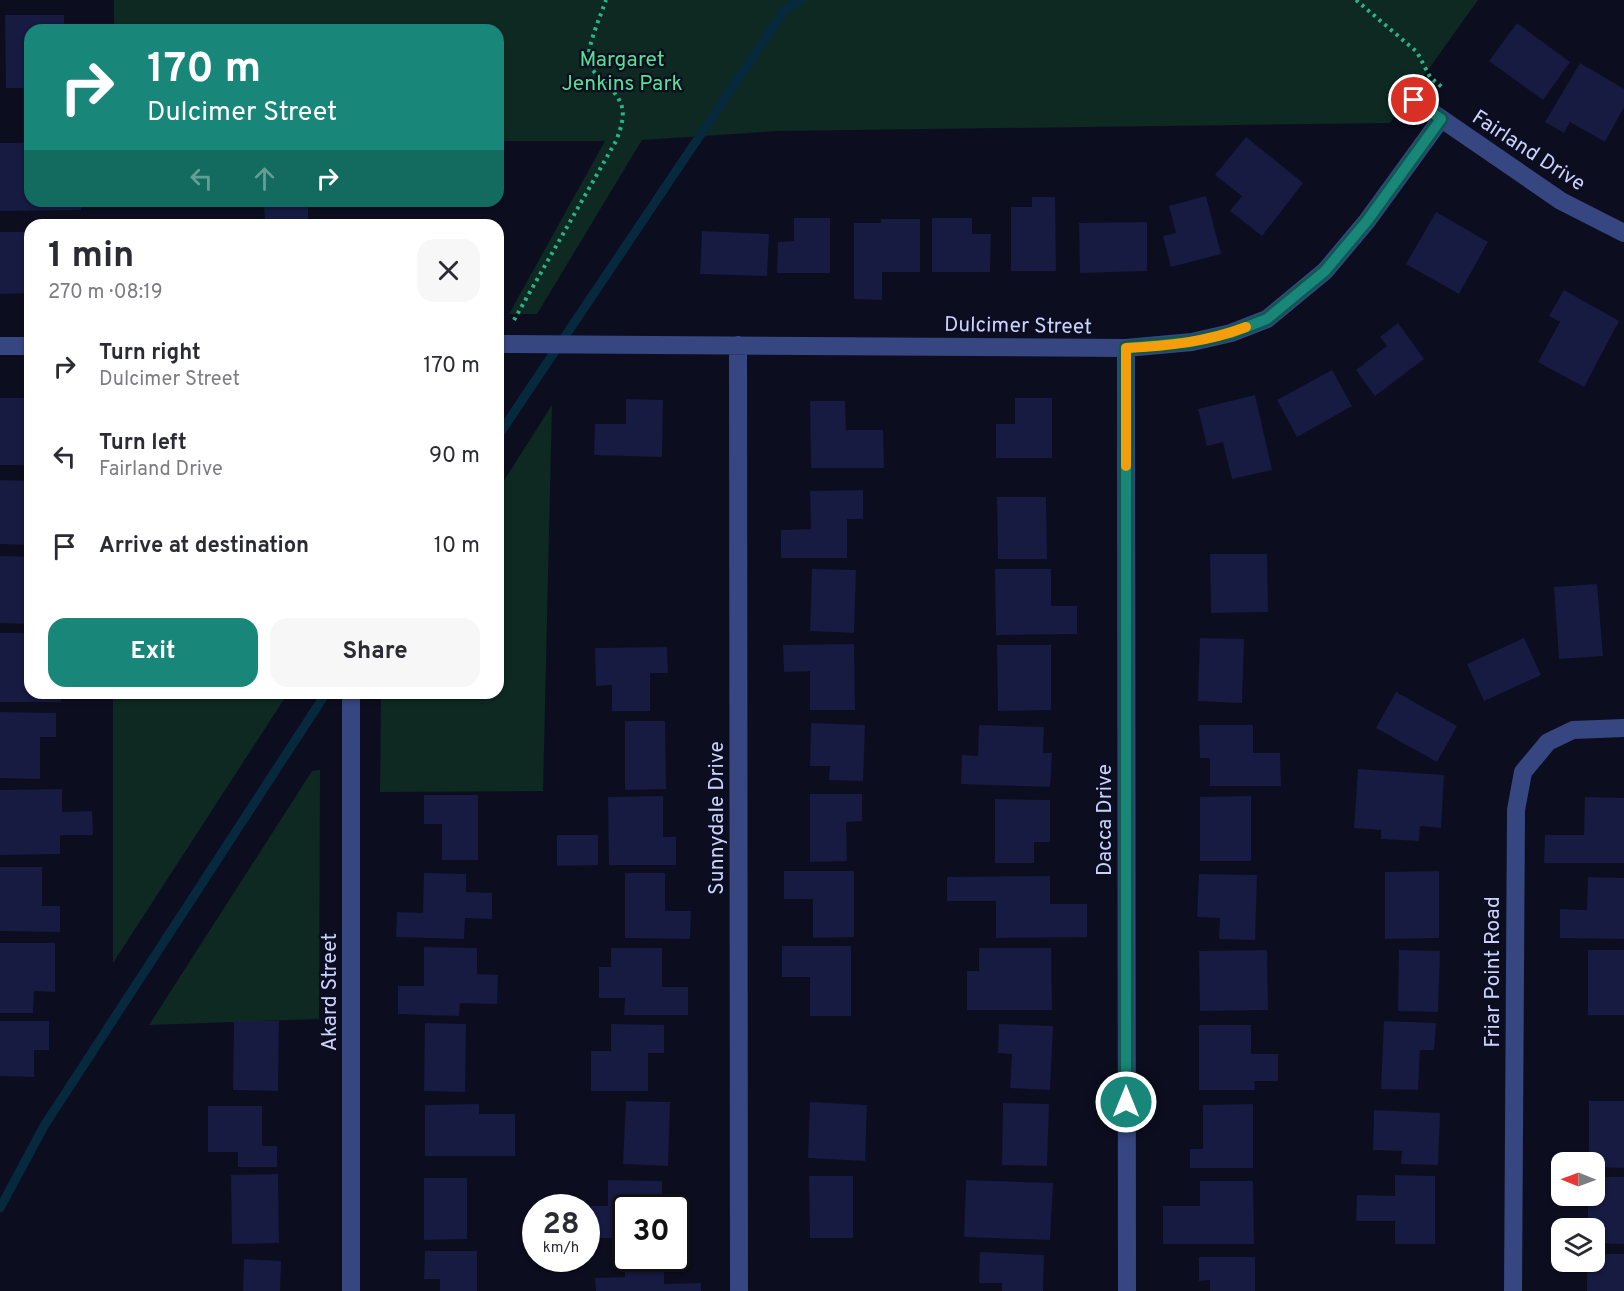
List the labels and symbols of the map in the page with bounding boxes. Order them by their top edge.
park label: Margaret Jenkins Park [561,47,683,98]
pin [1388,74,1439,125]
street label: Fairland Drive [1466,105,1590,198]
street label: Dulcimer Street [944,312,1092,341]
street label: Sunnydale Drive [704,741,731,895]
street label: Dacca Drive [1092,764,1119,876]
street label: Friar Point Road [1480,896,1507,1048]
street label: Akard Street [317,933,344,1051]
position arrow [1094,1070,1158,1134]
north arrow [1551,1152,1605,1206]
speed limit sign: 30 [612,1194,690,1272]

